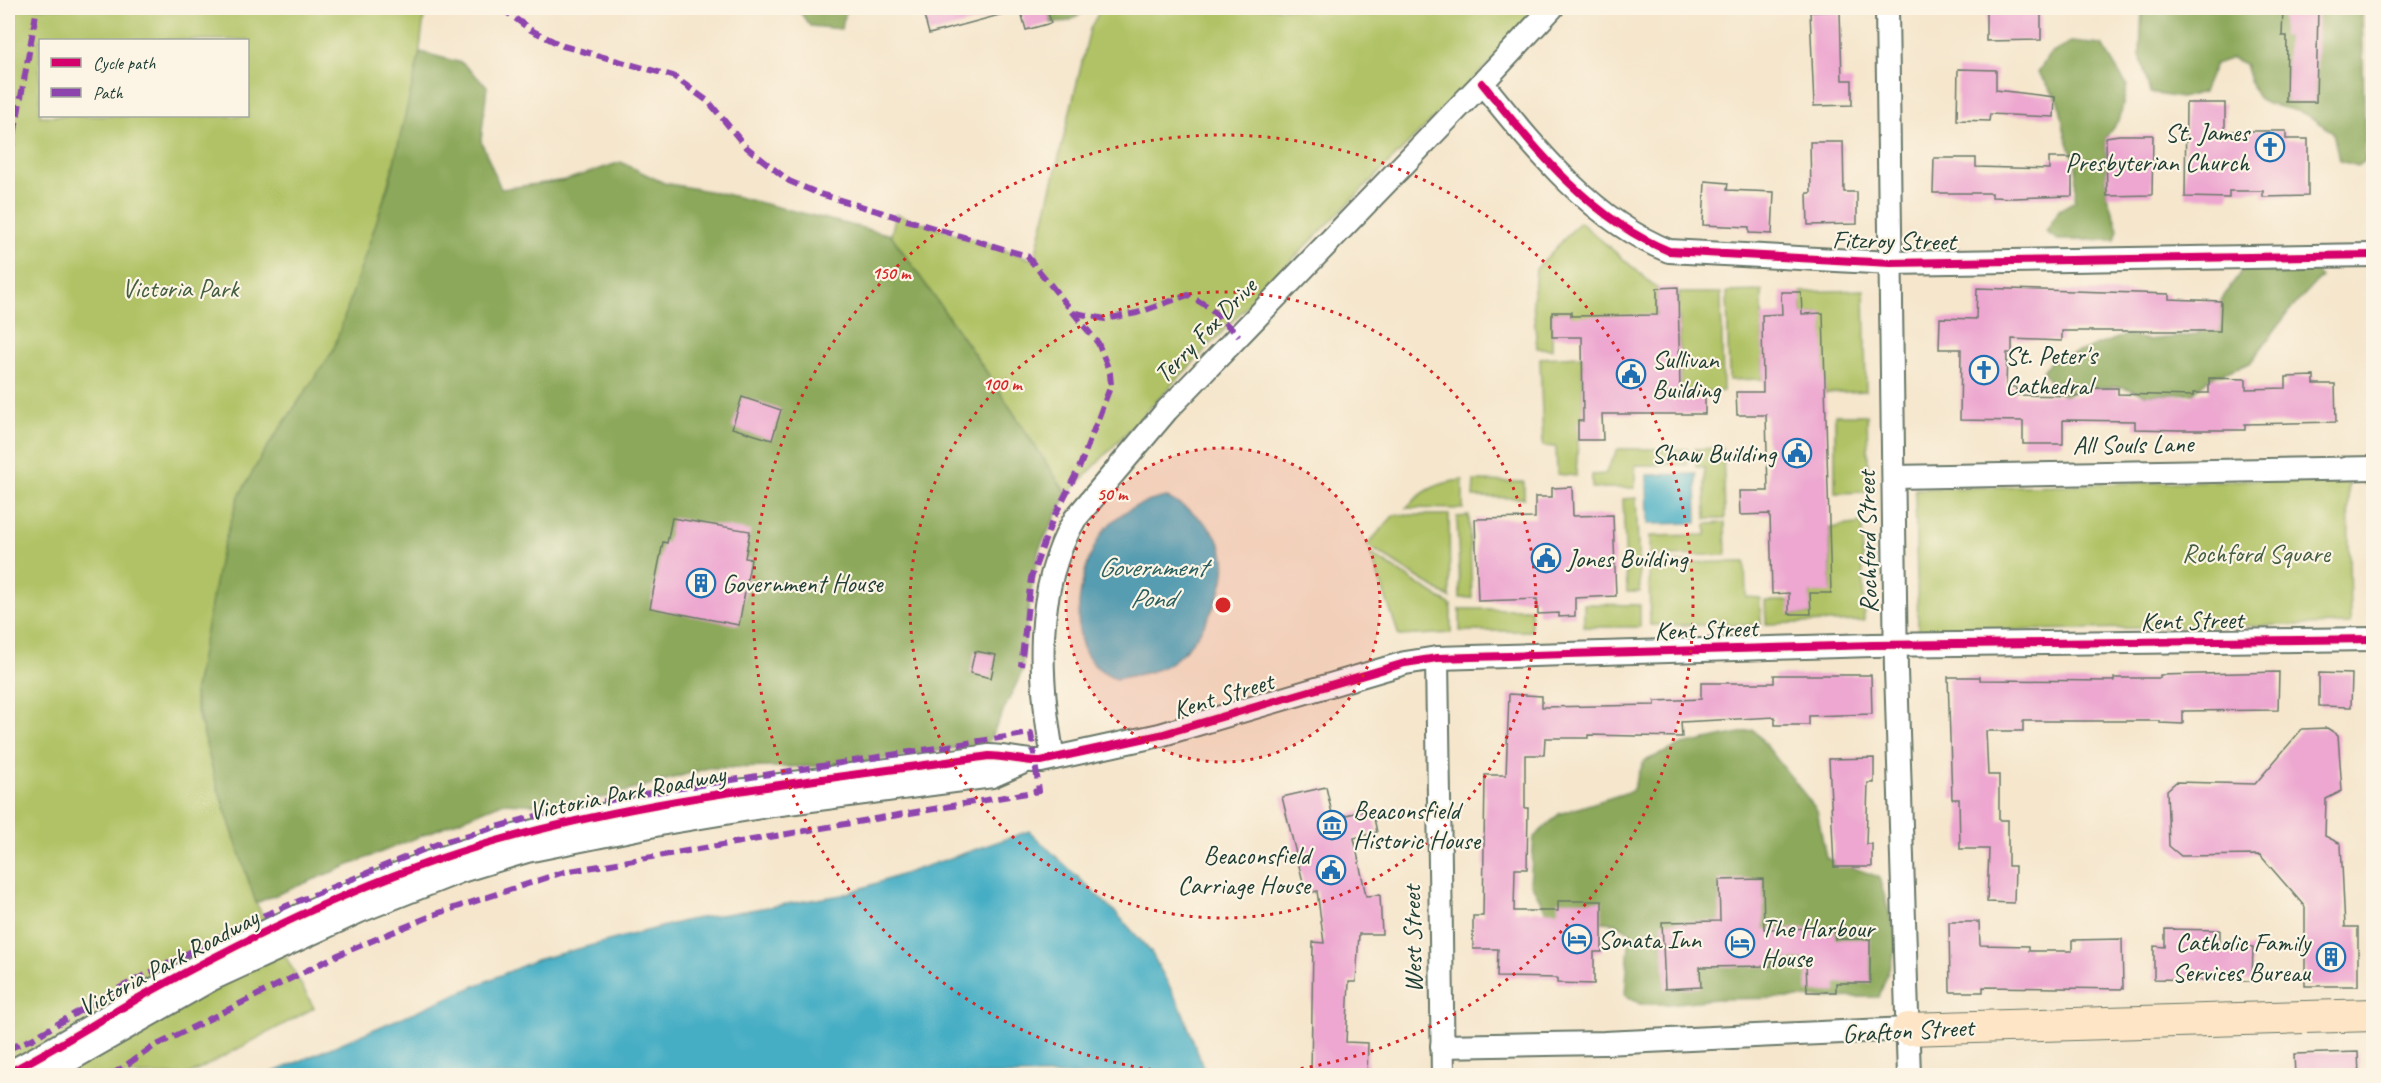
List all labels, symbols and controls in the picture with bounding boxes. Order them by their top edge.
legend [39,39,249,117]
text: Cycle path [93,52,156,74]
text: Path [93,82,123,104]
place label: St. James Presbyterian Church [2065,116,2251,179]
church icon: St. James Presbyterian Church [2254,131,2286,163]
street label: Fitzroy Street [1832,223,1958,258]
text: 150 m [872,262,912,284]
street label: Terry Fox Drive [1147,269,1266,390]
park label: Victoria Park [122,272,240,305]
place label: St. Peter's Cathedral [2005,339,2099,402]
place label: Sullivan Building [1652,343,1722,406]
church icon: St. Peter's Cathedral [1968,354,2000,386]
public building icon: Sullivan Building [1615,358,1647,390]
text: 100 m [983,373,1023,395]
street label: All Souls Lane [2072,427,2196,462]
place label: Shaw Building [1651,437,1778,470]
public building icon: Shaw Building [1781,437,1813,469]
street label: Rochford Street [1850,468,1885,614]
text: 50 m [1097,483,1129,505]
park label: Rochford Square [2182,537,2331,570]
public building icon: Jones Building [1530,542,1562,574]
place label: Jones Building [1565,542,1689,575]
water label: Government Pond [1098,550,1213,615]
building icon: Government House [685,567,717,599]
place label: Government House [722,567,884,600]
centre of rings [1213,595,1233,615]
street label: Kent Street [2140,603,2246,638]
street label: Kent Street [1654,611,1760,648]
street label: Kent Street [1169,664,1280,726]
street label: Victoria Park Roadway [526,757,730,828]
place label: Beaconsfield Historic House [1353,794,1481,857]
museum icon: Beaconsfield Historic House [1316,809,1348,841]
place label: Beaconsfield Carriage House [1177,839,1314,902]
public building icon: Beaconsfield Carriage House [1315,854,1347,886]
street label: West Street [1395,883,1430,993]
street label: Victoria Park Roadway [73,900,266,1024]
place label: The Harbour House [1761,912,1877,975]
hotel icon: Sonata Inn [1561,923,1593,955]
place label: Sonata Inn [1598,923,1702,956]
place label: Catholic Family Services Bureau [2172,926,2312,989]
hotel icon: The Harbour House [1724,927,1756,959]
building icon: Catholic Family Services Bureau [2315,941,2347,973]
street label: Grafton Street [1841,1010,1977,1050]

